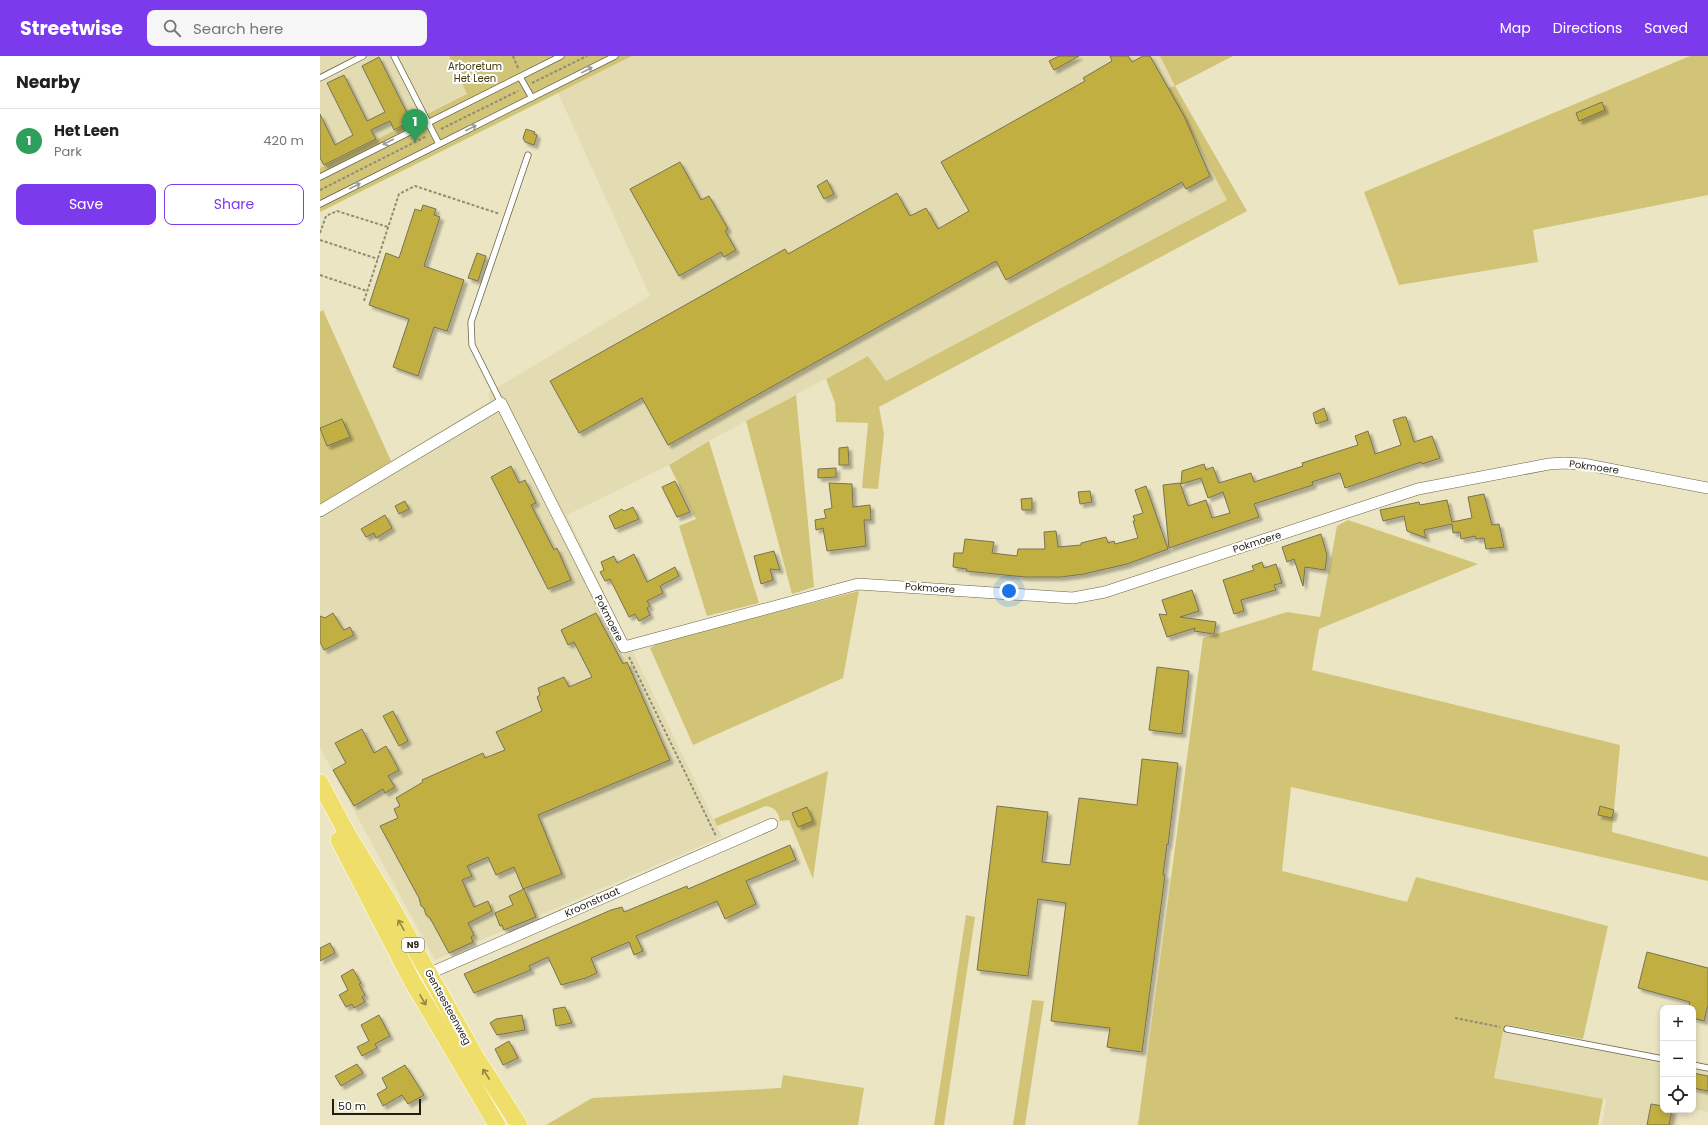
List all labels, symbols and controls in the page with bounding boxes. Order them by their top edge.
search box [147,10,427,46]
text: Streetwise [20,15,123,42]
icon: search [161,17,183,39]
text: Search here [193,18,283,39]
text: Map [1500,18,1531,38]
text: Directions [1553,18,1622,38]
text: Saved [1644,18,1688,38]
park label: Arboretum Het Leen [448,59,502,86]
one-way arrow [581,66,593,73]
text: Nearby [16,70,80,94]
pin: 1 [402,109,428,142]
text: Het Leen [54,120,119,141]
one-way arrow [465,124,477,131]
text: 1 [27,131,31,150]
text: 420 m [263,131,304,150]
one-way arrow [383,139,395,146]
text: Park [54,142,82,161]
one-way arrow [349,182,361,190]
button: Save [16,184,156,225]
button: Share [164,184,304,225]
street label: Pokmoere [1568,456,1620,478]
street label: Pokmoere [1231,527,1283,557]
street label: Pokmoere [904,579,956,597]
your location [999,581,1019,601]
street label: Pokmoere [591,592,627,644]
street label: Kroonstraat [562,883,622,921]
one-way arrow [397,919,404,931]
road number: N9 [402,938,424,952]
street label: Gentsesteenweg [421,967,475,1047]
one-way arrow [419,994,427,1006]
map controls [1660,1005,1696,1113]
button: + [1660,1005,1696,1041]
button: − [1660,1041,1696,1077]
one-way arrow [482,1068,490,1080]
button: locate [1660,1077,1696,1113]
scale bar [332,1097,421,1116]
text: 50 m [338,1098,366,1114]

